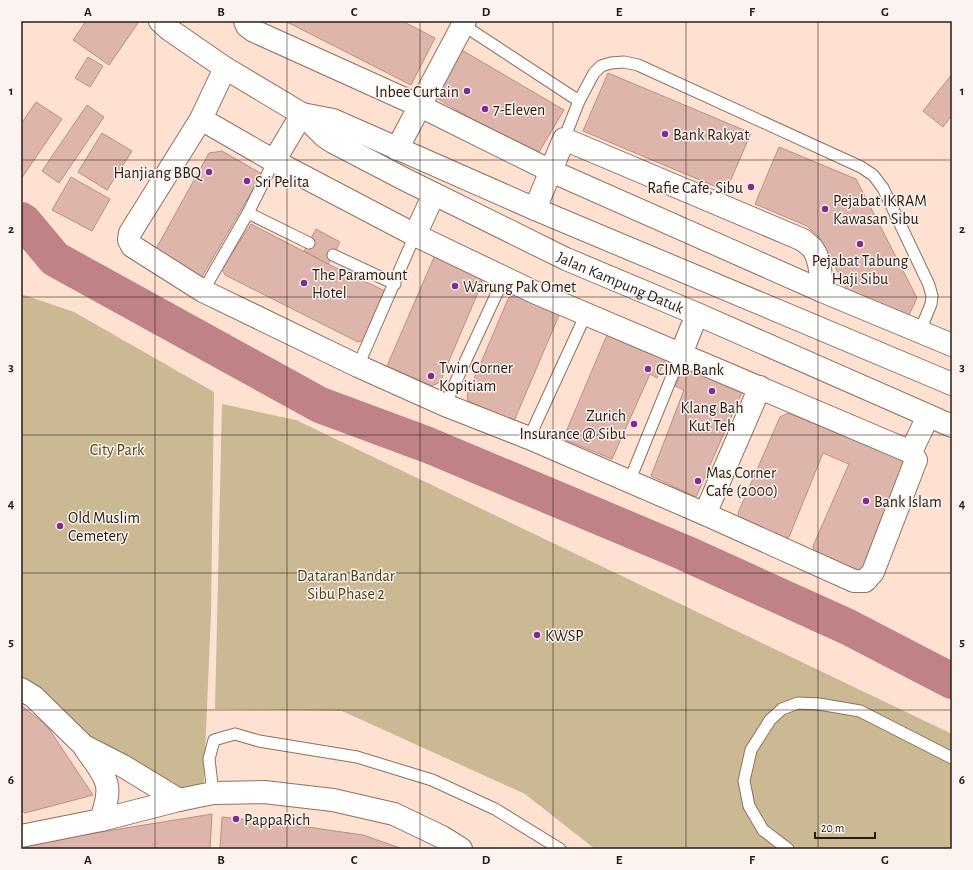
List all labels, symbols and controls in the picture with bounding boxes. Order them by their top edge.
text: A [84,6,92,19]
text: B [217,6,225,19]
text: C [351,6,358,19]
text: D [482,6,491,19]
text: E [616,6,623,19]
text: F [749,6,756,19]
text: G [881,6,889,19]
place label: Inbee Curtain [375,84,459,100]
text: 1 [9,85,13,98]
text: 1 [960,85,964,98]
marker: Inbee Curtain [462,86,472,96]
place label: 7-Eleven [493,102,545,118]
marker: 7-Eleven [480,104,490,114]
place label: Bank Rakyat [673,127,749,144]
marker: Bank Rakyat [660,129,670,139]
place label: Hanjiang BBQ [113,165,203,182]
marker: Hanjiang BBQ [204,167,214,177]
place label: Sri Pelita [255,174,309,190]
marker: Sri Pelita [242,176,252,186]
place label: Rafie Cafe, Sibu [647,180,743,196]
marker: Rafie Cafe, Sibu [746,182,756,192]
place label: Pejabat IKRAM Kawasan Sibu [833,193,927,227]
marker: Pejabat IKRAM Kawasan Sibu [820,204,830,214]
text: 2 [8,223,14,236]
text: 2 [959,223,965,236]
marker: Pejabat Tabung Haji Sibu [855,239,865,249]
street label: Jalan Kampung Datuk [554,249,687,317]
place label: Pejabat Tabung Haji Sibu [812,253,908,288]
place label: The Paramount Hotel [312,267,407,301]
marker: The Paramount Hotel [299,278,309,288]
place label: Warung Pak Omet [463,279,576,295]
marker: Warung Pak Omet [450,281,460,291]
place label: Twin Corner Kopitiam [439,360,514,394]
text: 3 [8,361,14,374]
text: 3 [959,361,965,374]
place label: CIMB Bank [656,362,725,378]
marker: CIMB Bank [643,364,653,374]
marker: Twin Corner Kopitiam [426,371,436,381]
marker: Klang Bah Kut Teh [707,386,717,396]
place label: Klang Bah Kut Teh [681,400,743,434]
place label: Zurich Insurance @ Sibu [519,408,626,442]
marker: Zurich Insurance @ Sibu [629,419,639,429]
park label: City Park [90,442,145,459]
place label: Mas Corner Cafe (2000) [706,465,778,499]
marker: Mas Corner Cafe (2000) [693,476,703,486]
place label: Bank Islam [874,494,942,510]
marker: Bank Islam [861,496,871,506]
text: 4 [8,498,15,511]
text: 4 [959,498,966,511]
place label: Old Muslim Cemetery [68,510,140,545]
marker: Old Muslim Cemetery [55,521,65,531]
park label: Dataran Bandar Sibu Phase 2 [297,568,396,602]
place label: KWSP [545,628,584,644]
marker: KWSP [532,630,542,640]
text: 5 [8,636,14,649]
text: 5 [959,636,965,649]
text: 6 [8,774,14,787]
text: 6 [959,774,965,787]
place label: PappaRich [244,812,310,828]
marker: PappaRich [231,814,241,824]
scale bar [815,814,875,840]
text: 20 m [821,822,844,834]
text: A [84,854,92,867]
text: B [217,854,225,867]
text: C [351,854,358,867]
text: D [482,854,491,867]
text: E [616,854,623,867]
text: F [749,854,756,867]
text: G [881,854,889,867]

